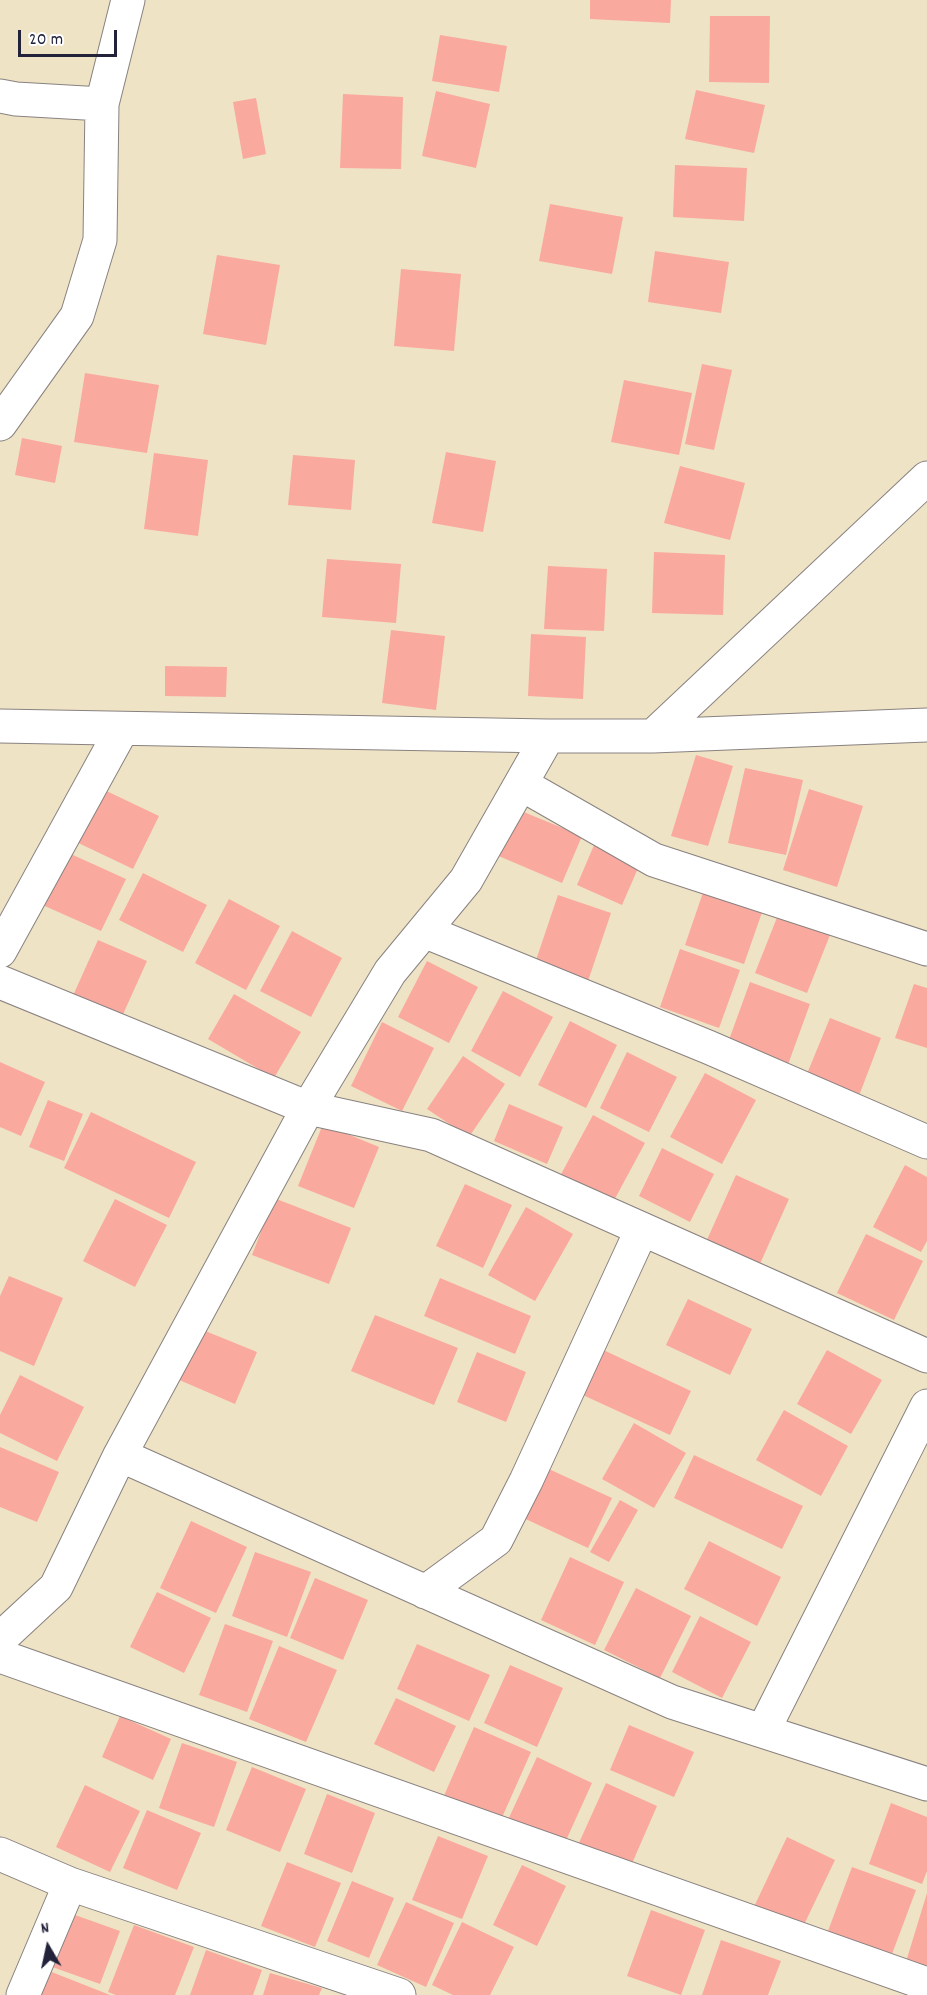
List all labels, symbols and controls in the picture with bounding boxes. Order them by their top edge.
scale bar [21,18,120,56]
text: 20 m [29,28,63,53]
north arrow [18,1917,78,1977]
text: N [39,1917,51,1941]

